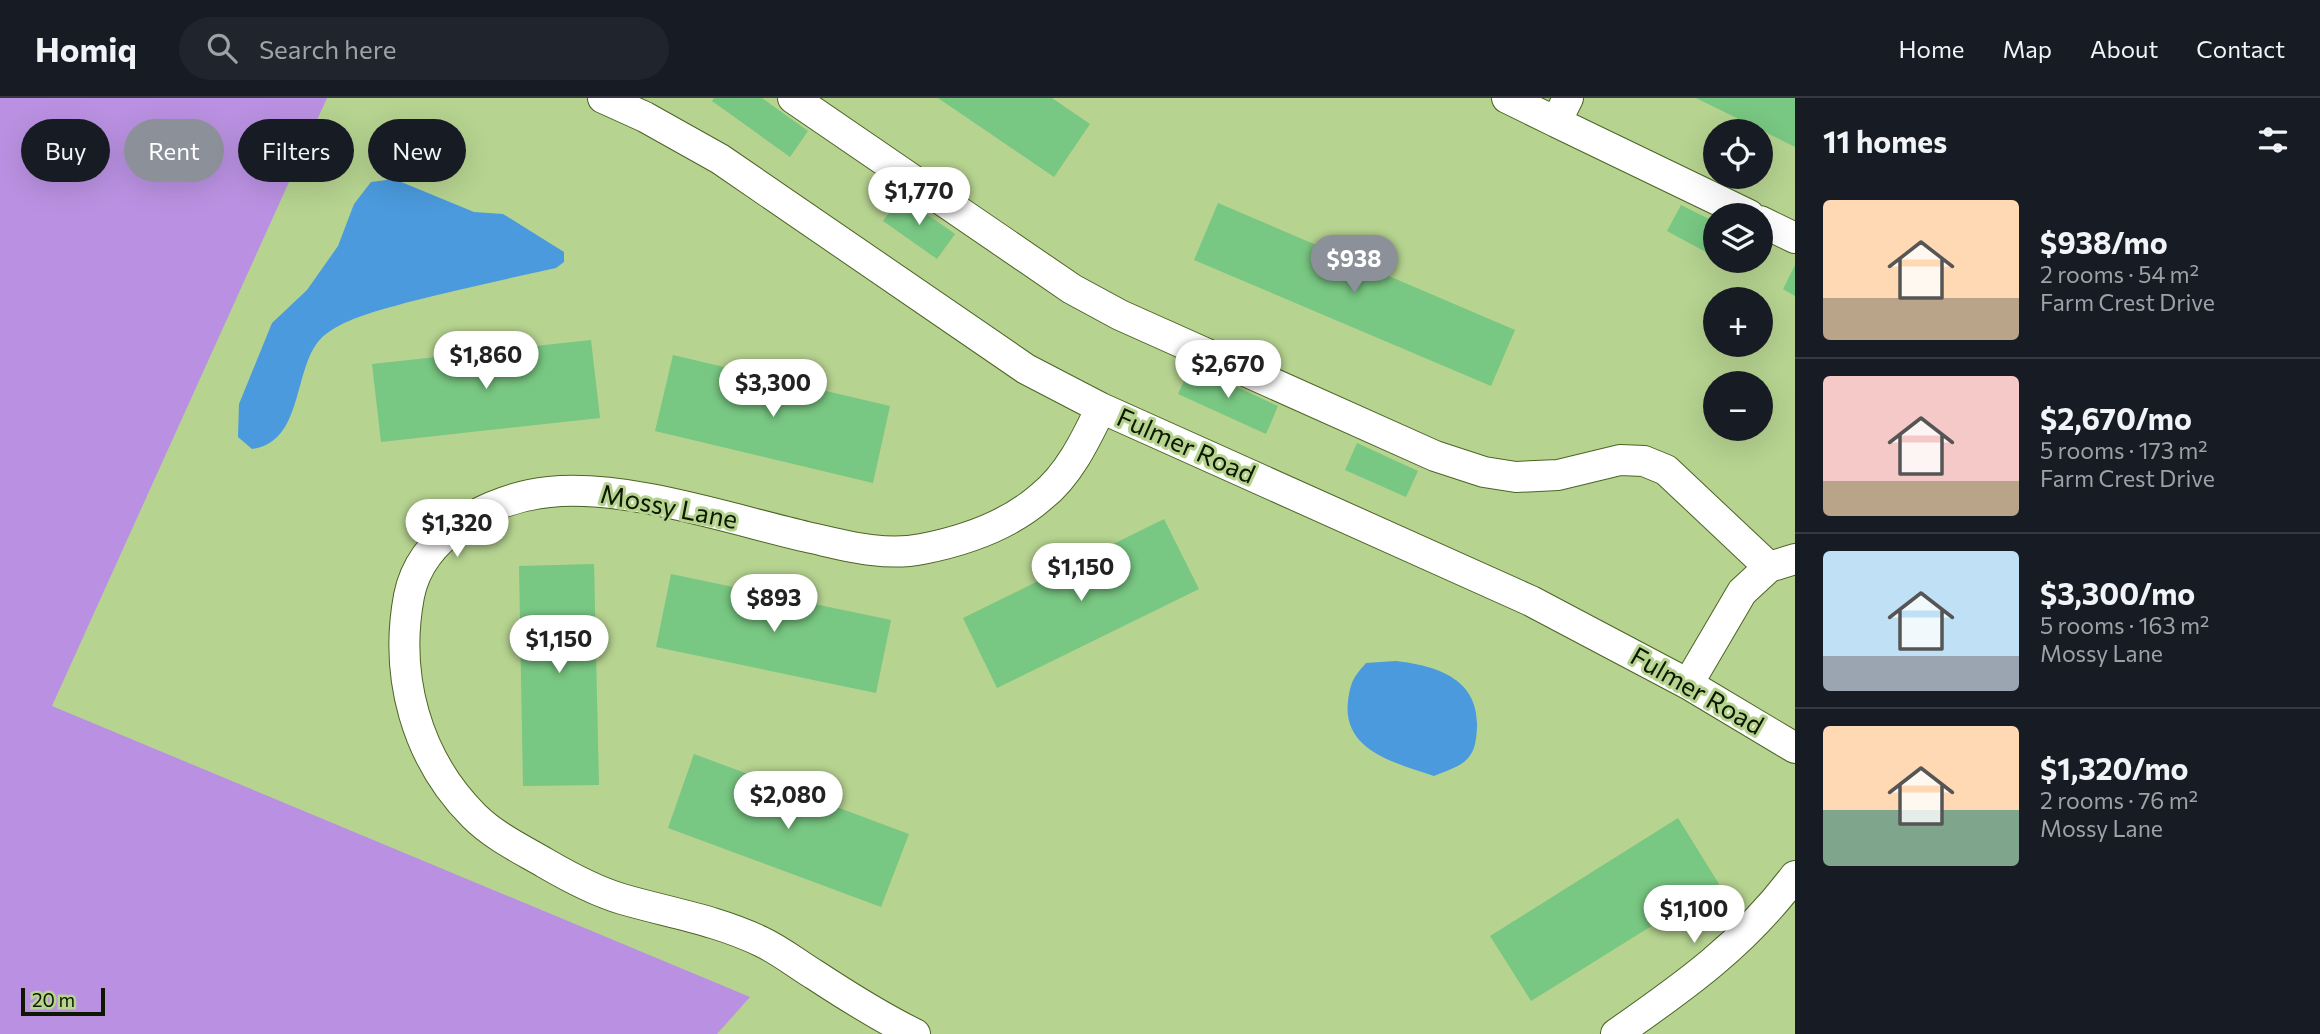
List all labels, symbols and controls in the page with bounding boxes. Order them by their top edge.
search box [179,17,669,80]
text: Homiq [35,28,137,69]
icon: search [203,29,241,67]
text: Search here [259,33,396,64]
text: Home [1899,34,1965,63]
text: Map [2003,34,2052,63]
text: About [2090,34,2158,63]
text: Contact [2196,34,2285,63]
chip: Buy [21,119,110,182]
chip: Rent [124,119,224,182]
chip: Filters [238,119,354,182]
chip: New [368,119,466,182]
map controls [1703,119,1773,441]
button: locate [1703,119,1773,189]
icon: filters [2254,121,2292,159]
text: 11 homes [1823,122,1947,159]
pin: $1,770 [862,167,976,227]
text: $1,770 [884,176,954,204]
button: layers [1703,203,1773,273]
text: $938/mo [2040,223,2168,260]
icon: home [1879,228,1963,312]
pin: $938 [1313,236,1395,295]
text: $938 [1327,244,1381,272]
text: 2 rooms · 54 m² [2040,260,2199,288]
button: + [1703,287,1773,357]
text: Farm Crest Drive [2040,288,2215,316]
pin: $1,860 [429,331,543,391]
text: $1,860 [450,340,522,368]
pin: $2,670 [1171,341,1285,400]
text: $2,670 [1191,349,1265,377]
pin: $3,300 [716,360,830,419]
text: $3,300 [735,368,811,396]
button: − [1703,371,1773,441]
text: $2,670/mo [2040,399,2192,436]
street label: Fulmer Road [1113,400,1261,489]
icon: home [1879,404,1963,488]
text: 5 rooms · 173 m² [2040,436,2207,464]
text: Farm Crest Drive [2040,464,2215,492]
street label: Mossy Lane [598,477,740,534]
pin: $1,320 [400,500,514,559]
text: $1,320 [422,508,492,536]
pin: $1,150 [1024,544,1138,603]
text: $1,150 [1048,552,1114,580]
pin: $893 [733,574,815,634]
text: $3,300/mo [2040,574,2195,611]
icon: home [1879,579,1963,663]
text: $893 [747,583,801,611]
text: 5 rooms · 163 m² [2040,611,2209,639]
pin: $1,150 [502,616,616,675]
text: $1,150 [526,624,592,652]
street label: Fulmer Road [1626,639,1770,740]
text: Mossy Lane [2040,639,2163,667]
text: $1,320/mo [2040,749,2189,786]
icon: home [1879,754,1963,838]
pin: $2,080 [731,772,845,831]
text: $2,080 [750,780,826,808]
text: 2 rooms · 76 m² [2040,786,2198,814]
text: Mossy Lane [2040,814,2163,842]
pin: $1,100 [1637,886,1751,945]
text: $1,100 [1660,894,1728,922]
scale bar [21,985,105,1017]
text: 20 m [32,988,75,1011]

